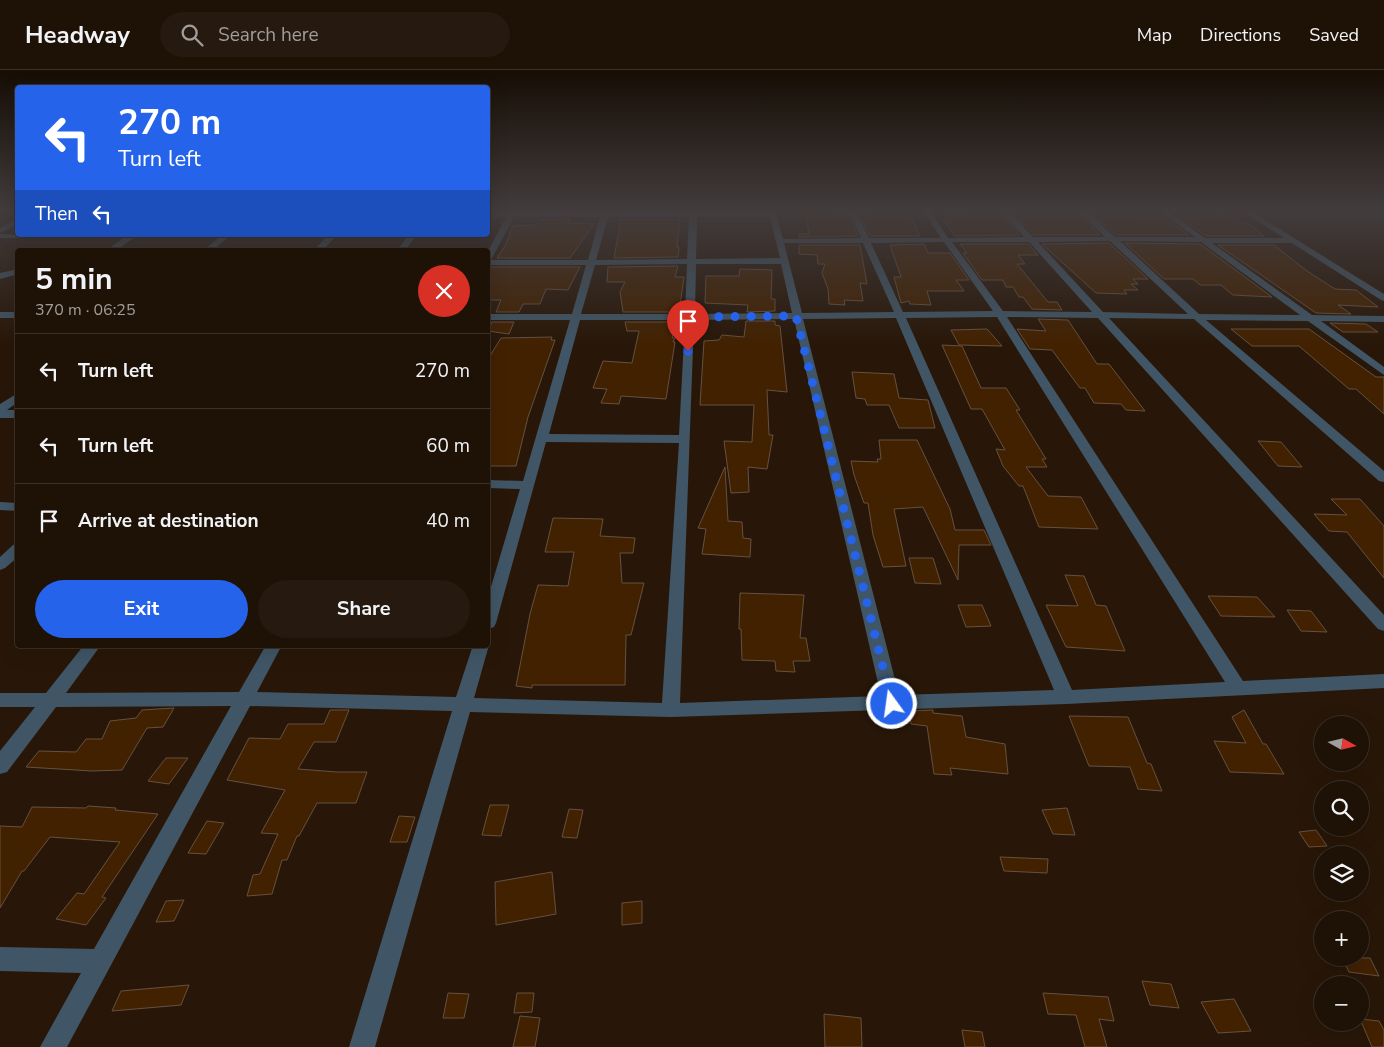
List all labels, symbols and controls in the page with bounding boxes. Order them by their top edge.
search box [160,12,510,57]
text: Headway [25,19,130,51]
icon: search [178,21,206,49]
text: Search here [218,22,319,48]
text: Map [1137,23,1172,47]
text: Directions [1200,23,1281,47]
text: Saved [1309,23,1359,47]
text: 270 m [118,99,221,146]
icon: left [35,105,100,170]
text: Turn left [118,144,201,174]
icon: left [88,200,116,228]
text: Then [35,201,78,227]
text: 5 min [35,259,113,300]
button: close [418,265,470,317]
text: 370 m · 06:25 [35,299,136,321]
pin [667,300,709,351]
icon: arrive [674,307,702,335]
icon: left [35,357,63,385]
text: Turn left [78,358,153,384]
text: 270 m [415,358,470,384]
icon: left [35,432,63,460]
text: Turn left [78,433,153,459]
text: 60 m [426,433,470,459]
icon: arrive [35,507,63,535]
text: Arrive at destination [78,508,259,534]
text: 40 m [426,508,470,534]
button: Exit [35,580,248,638]
button: Share [258,580,470,638]
position arrow [865,677,917,729]
north arrow [1314,716,1369,771]
map controls [1314,716,1369,1031]
button: search [1314,781,1369,836]
button: layers [1314,846,1369,901]
button: + [1314,911,1369,966]
button: − [1314,976,1369,1031]

